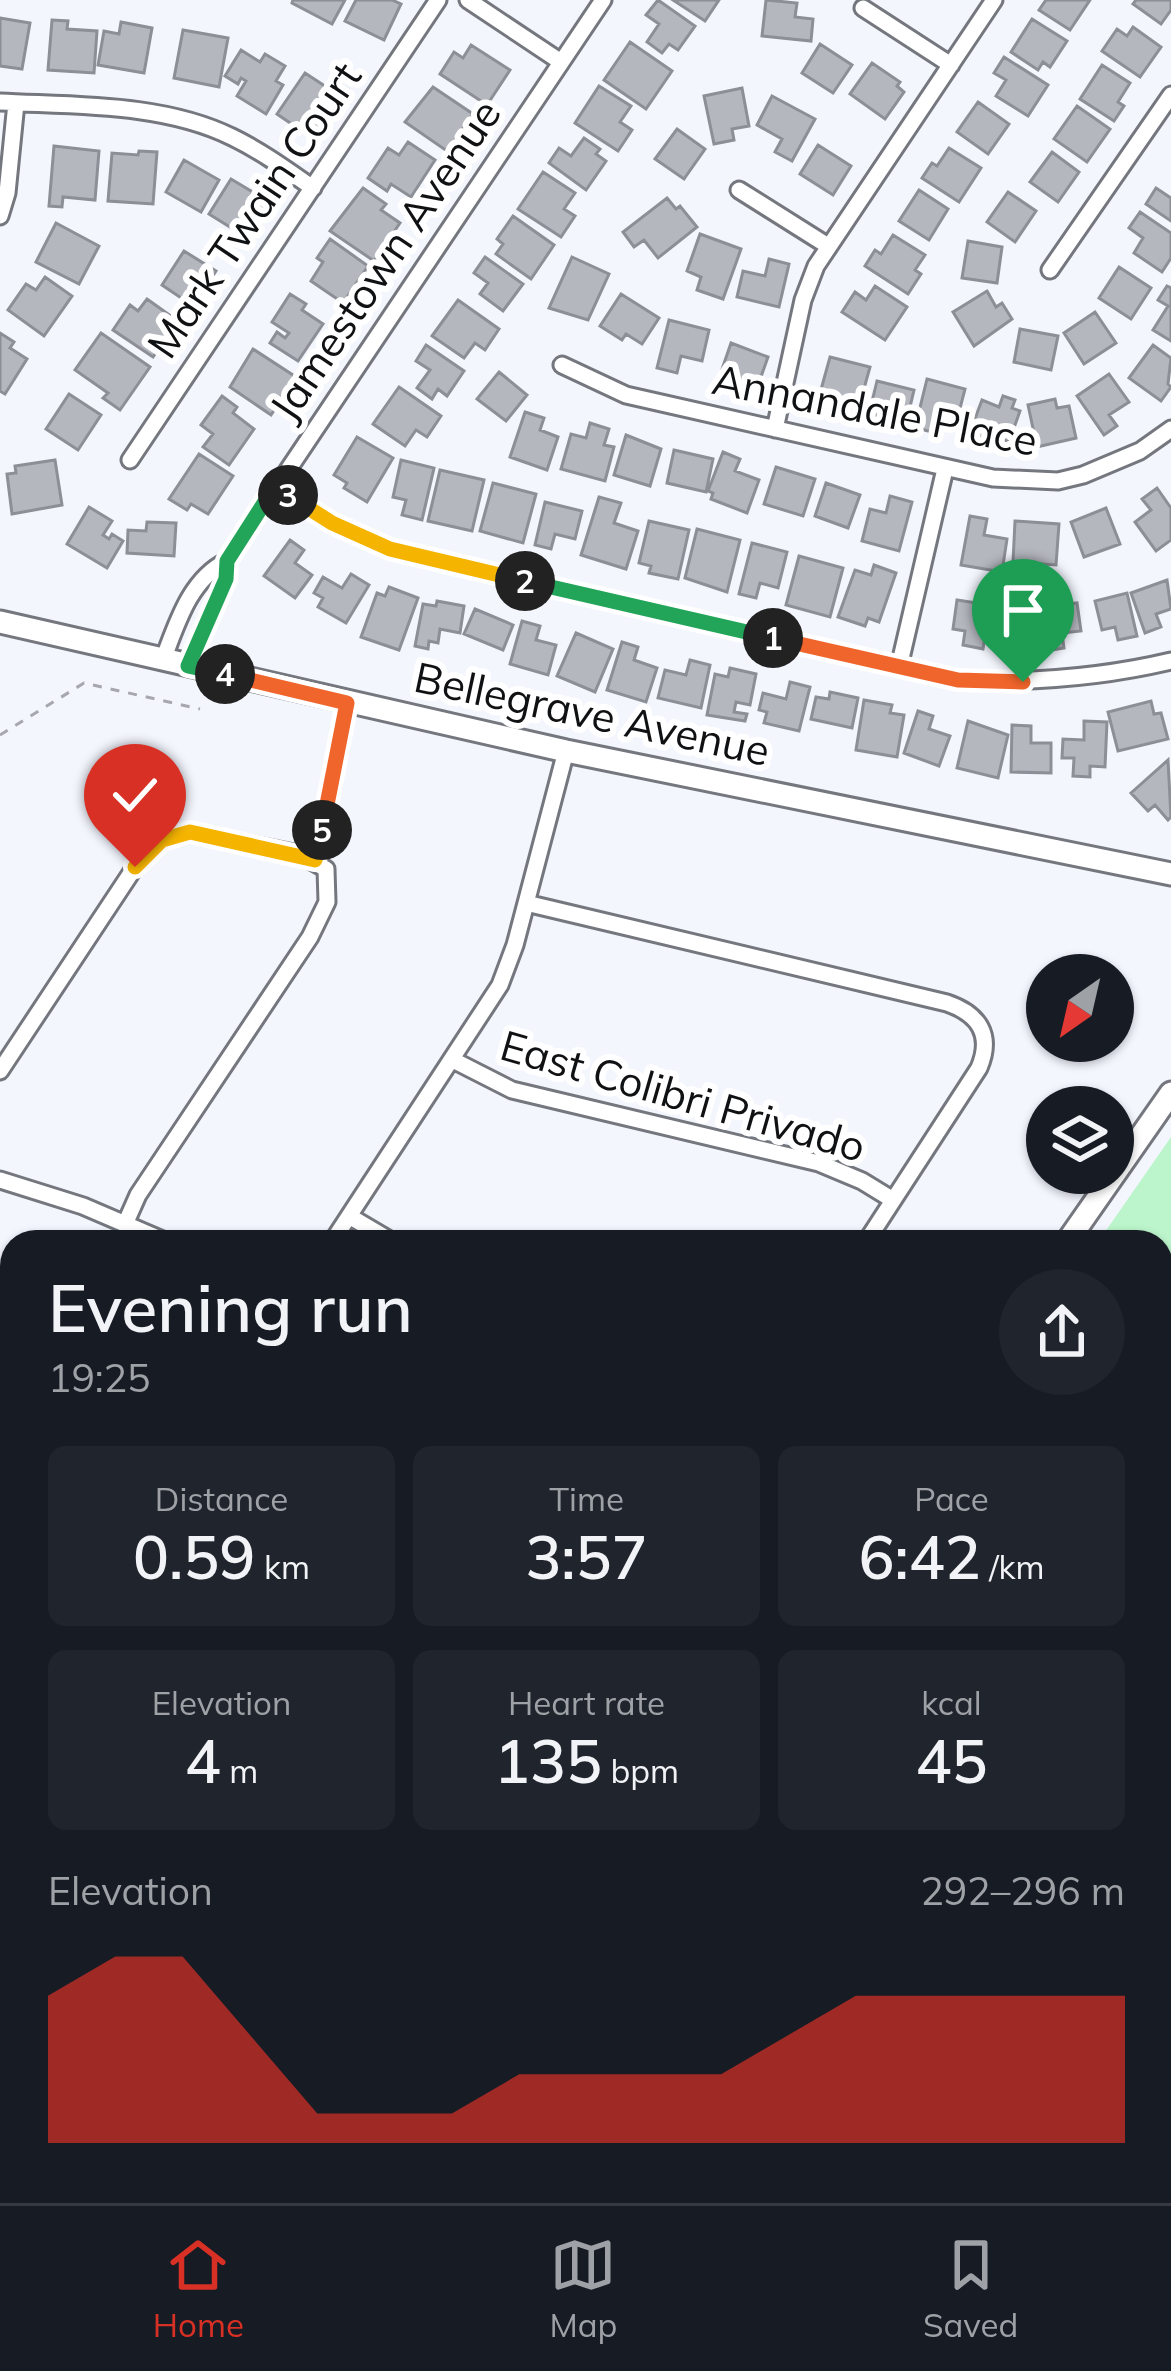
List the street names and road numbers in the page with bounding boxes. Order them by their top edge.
street label: Mark Twain Court [135,52,372,368]
street label: Jamestown Avenue [258,89,512,430]
street label: Annandale Place [708,352,1042,467]
street label: Bellegrave Avenue [410,650,775,777]
street label: East Colibri Privado [495,1018,872,1173]

